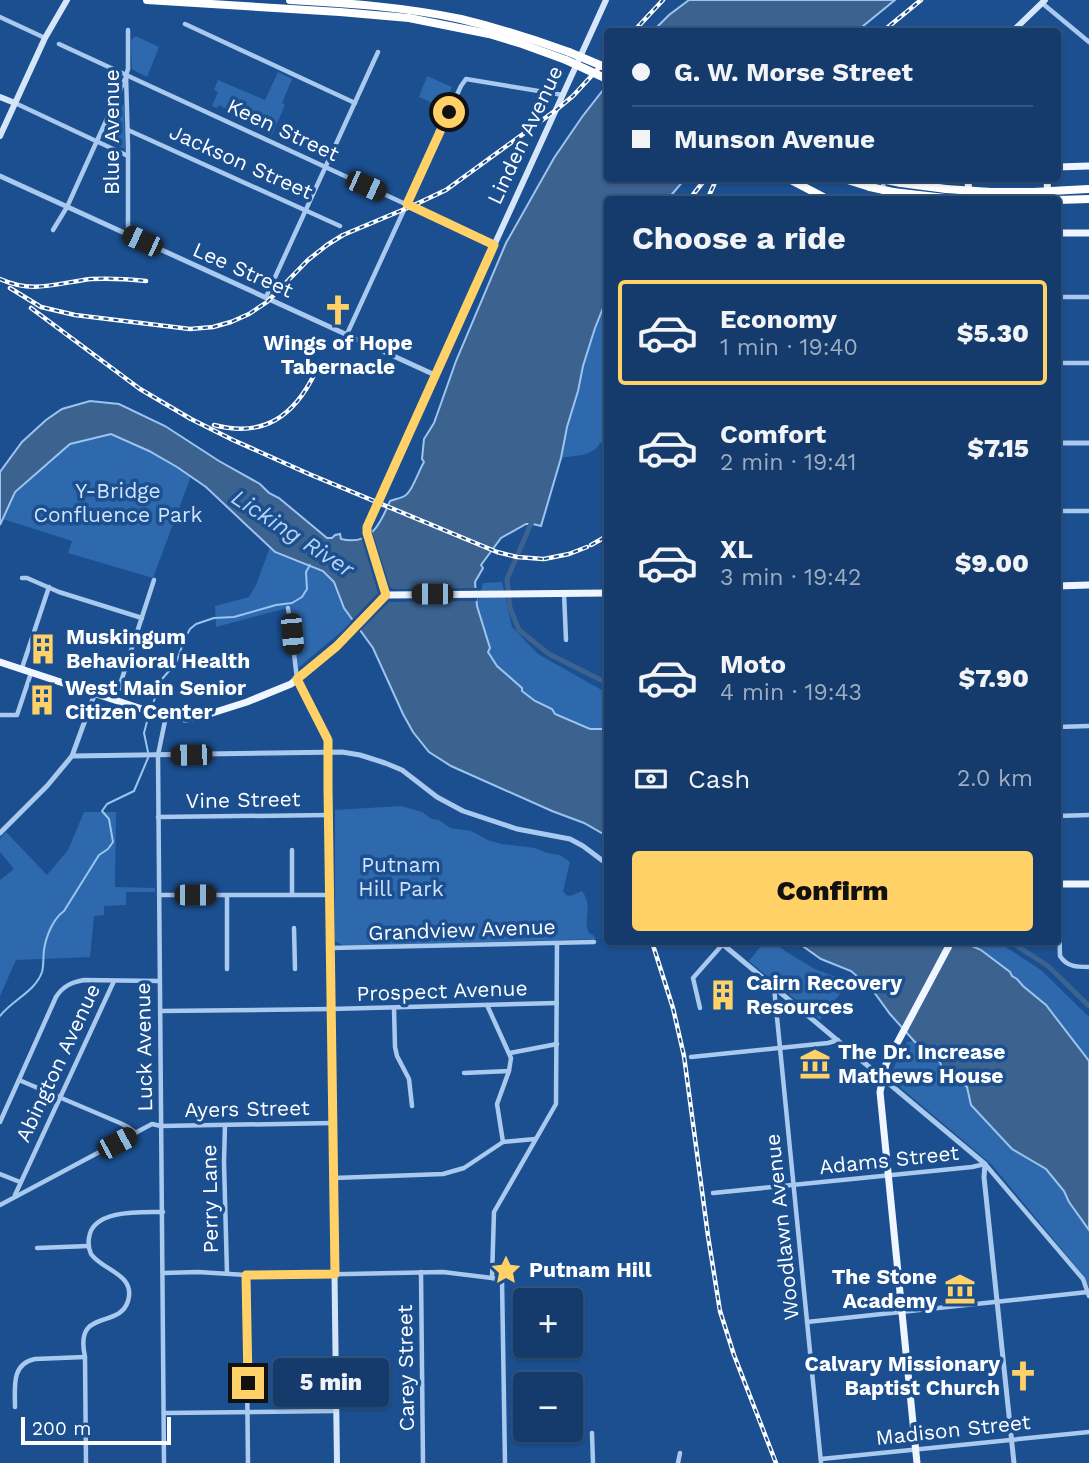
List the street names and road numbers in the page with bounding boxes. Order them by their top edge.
street label: Linden Avenue [482,62,568,208]
street label: Blue Avenue [99,69,124,195]
street label: Keen Street [223,93,343,166]
street label: Jackson Street [166,119,317,204]
street label: Lee Street [189,236,297,303]
street label: Vine Street [185,786,301,813]
street label: Grandview Avenue [368,914,556,945]
street label: Prospect Avenue [356,975,528,1006]
street label: Abington Avenue [10,980,105,1146]
street label: Luck Avenue [130,982,157,1112]
street label: Ayers Street [184,1095,310,1122]
street label: Woodlawn Avenue [759,1133,804,1321]
street label: Adams Street [818,1140,960,1179]
street label: Perry Lane [196,1144,223,1254]
street label: Carey Street [392,1304,419,1432]
street label: Madison Street [874,1409,1032,1450]

